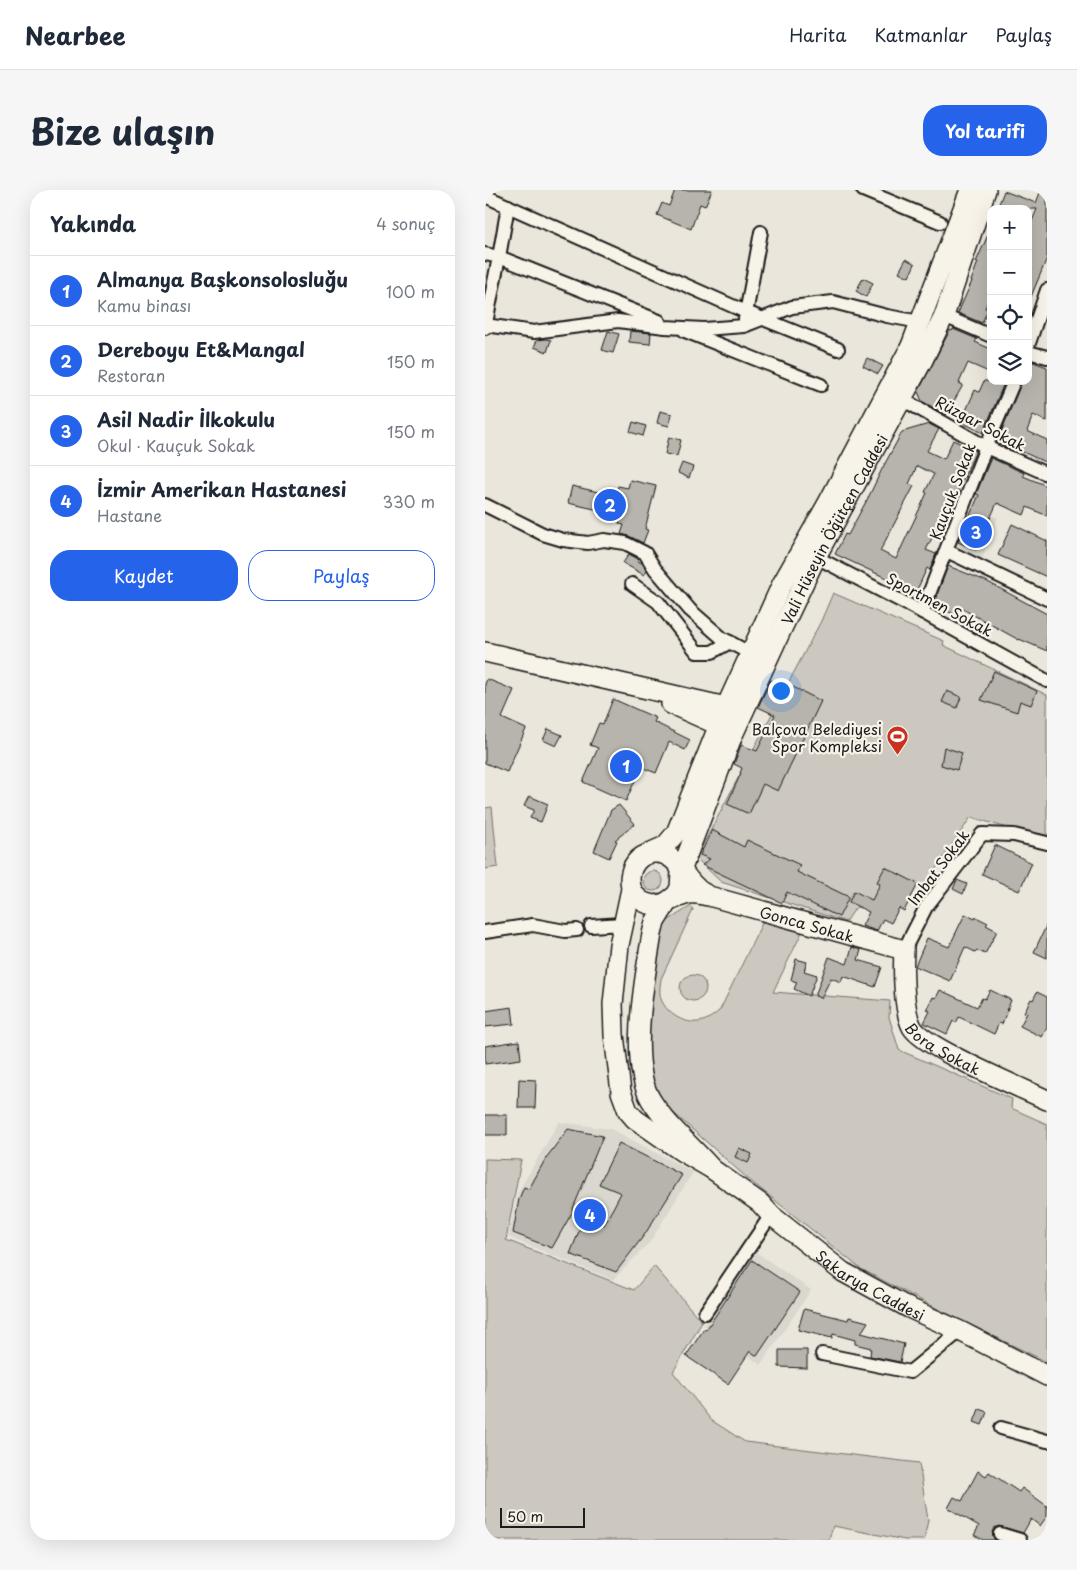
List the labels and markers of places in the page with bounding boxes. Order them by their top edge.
pin: 2 [594,486,626,524]
pin: 3 [960,513,992,551]
place label: Balçova Belediyesi Spor Kompleksi [751,717,882,757]
sports icon: Balçova Belediyesi Spor Kompleksi [886,725,910,756]
pin: 1 [610,747,642,785]
pin: 4 [574,1196,606,1234]

